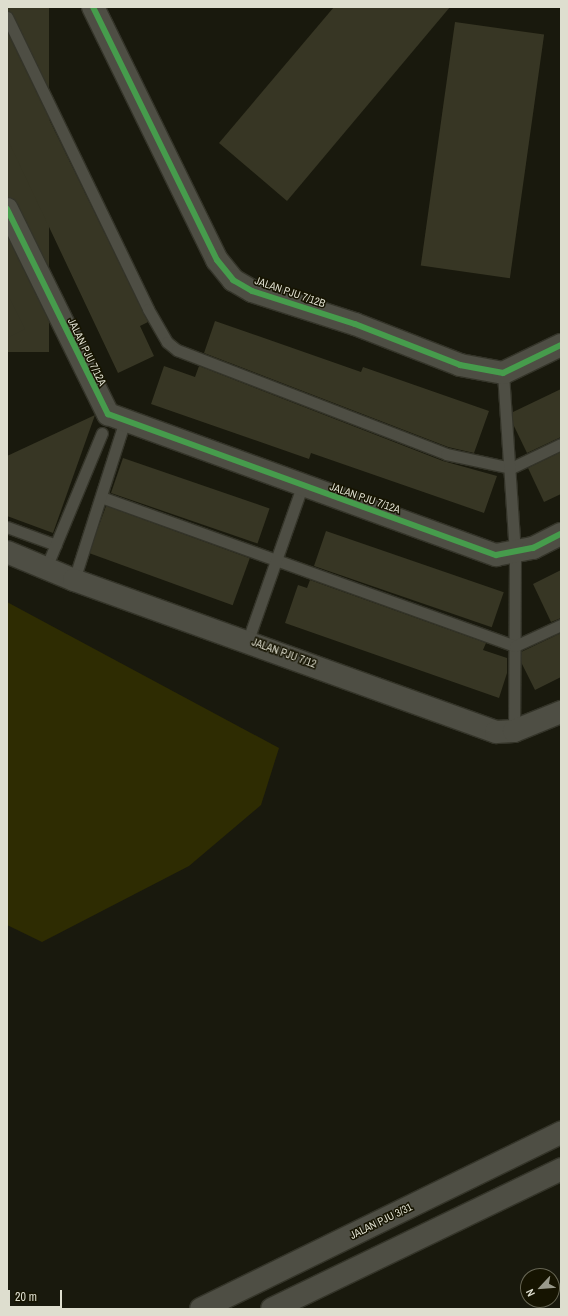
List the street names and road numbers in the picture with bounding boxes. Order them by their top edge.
street label: JALAN PJU 7/12B [253,274,327,310]
street label: JALAN PJU 7/12A [65,316,109,388]
street label: JALAN PJU 7/12A [328,480,402,516]
street label: JALAN PJU 7/12 [250,635,318,671]
street label: JALAN PJU 3/31 [348,1200,414,1242]

